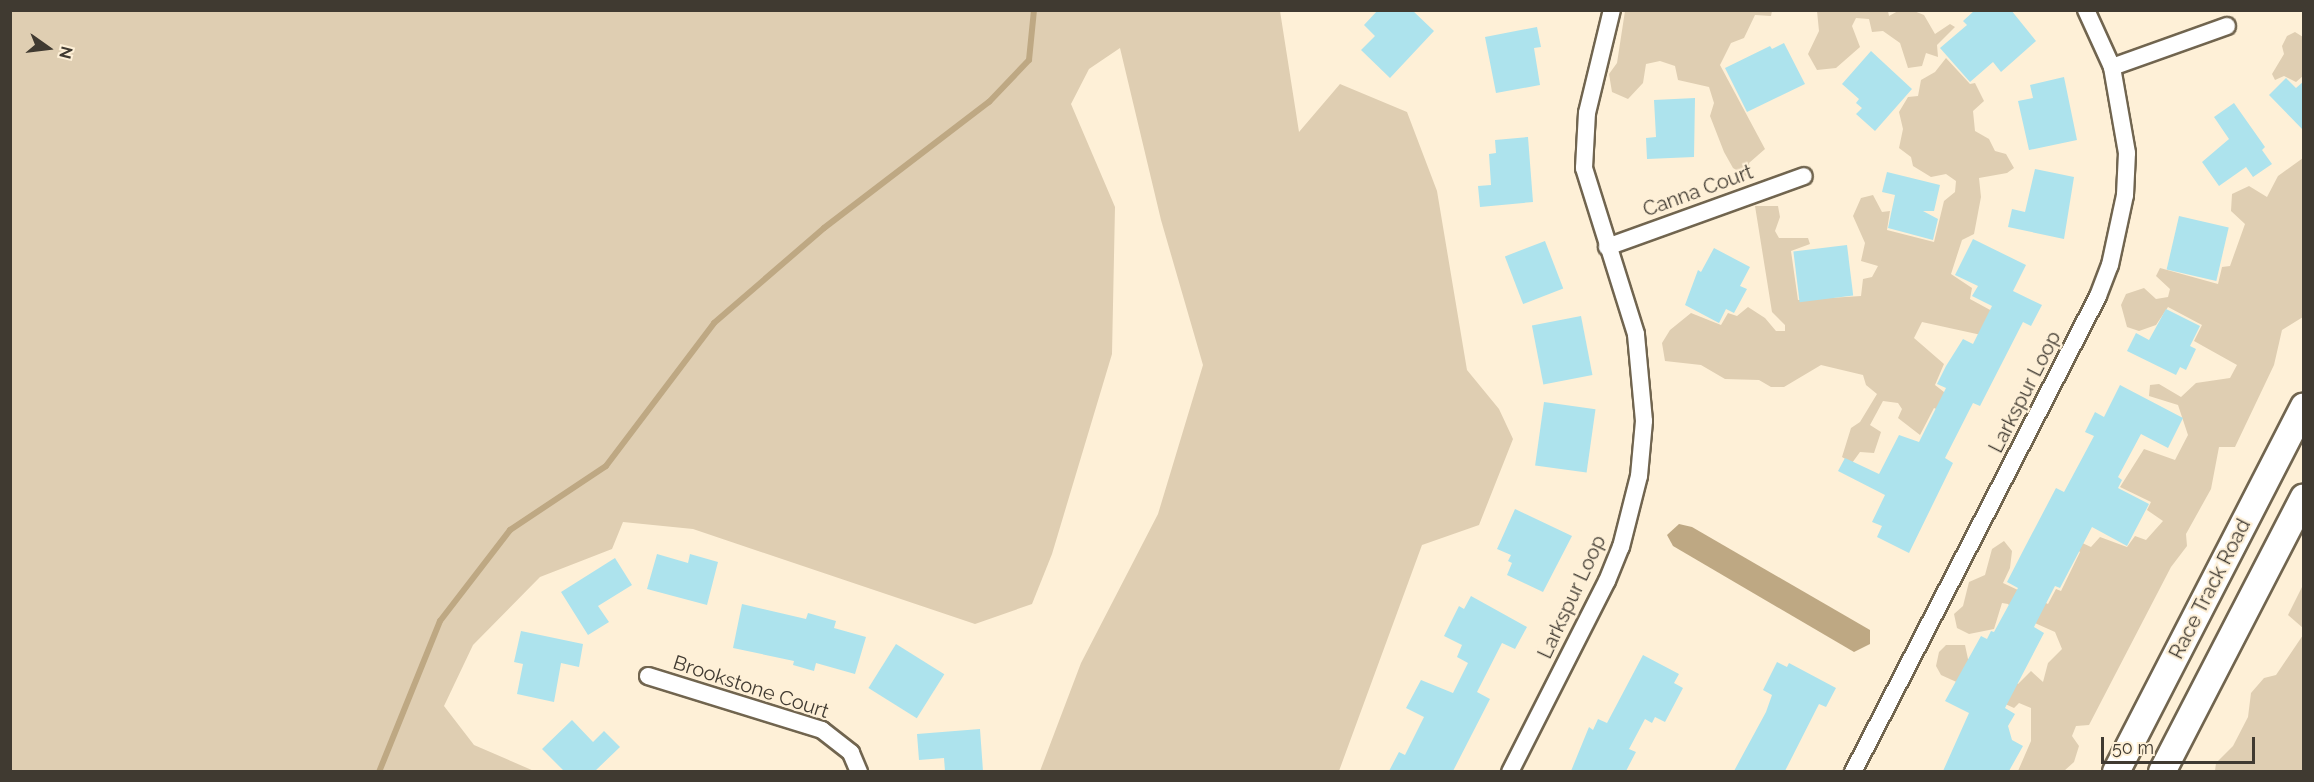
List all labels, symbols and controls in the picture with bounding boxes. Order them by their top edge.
north arrow [18,18,78,78]
text: N [55,44,77,61]
street label: Canna Court [1640,160,1756,222]
street label: Larkspur Loop [1984,327,2066,457]
street label: Race Track Road [2164,515,2256,663]
street label: Larkspur Loop [1533,531,1611,663]
street label: Brookstone Court [670,651,832,723]
scale bar [2104,725,2258,763]
text: 50 m [2112,737,2154,758]

